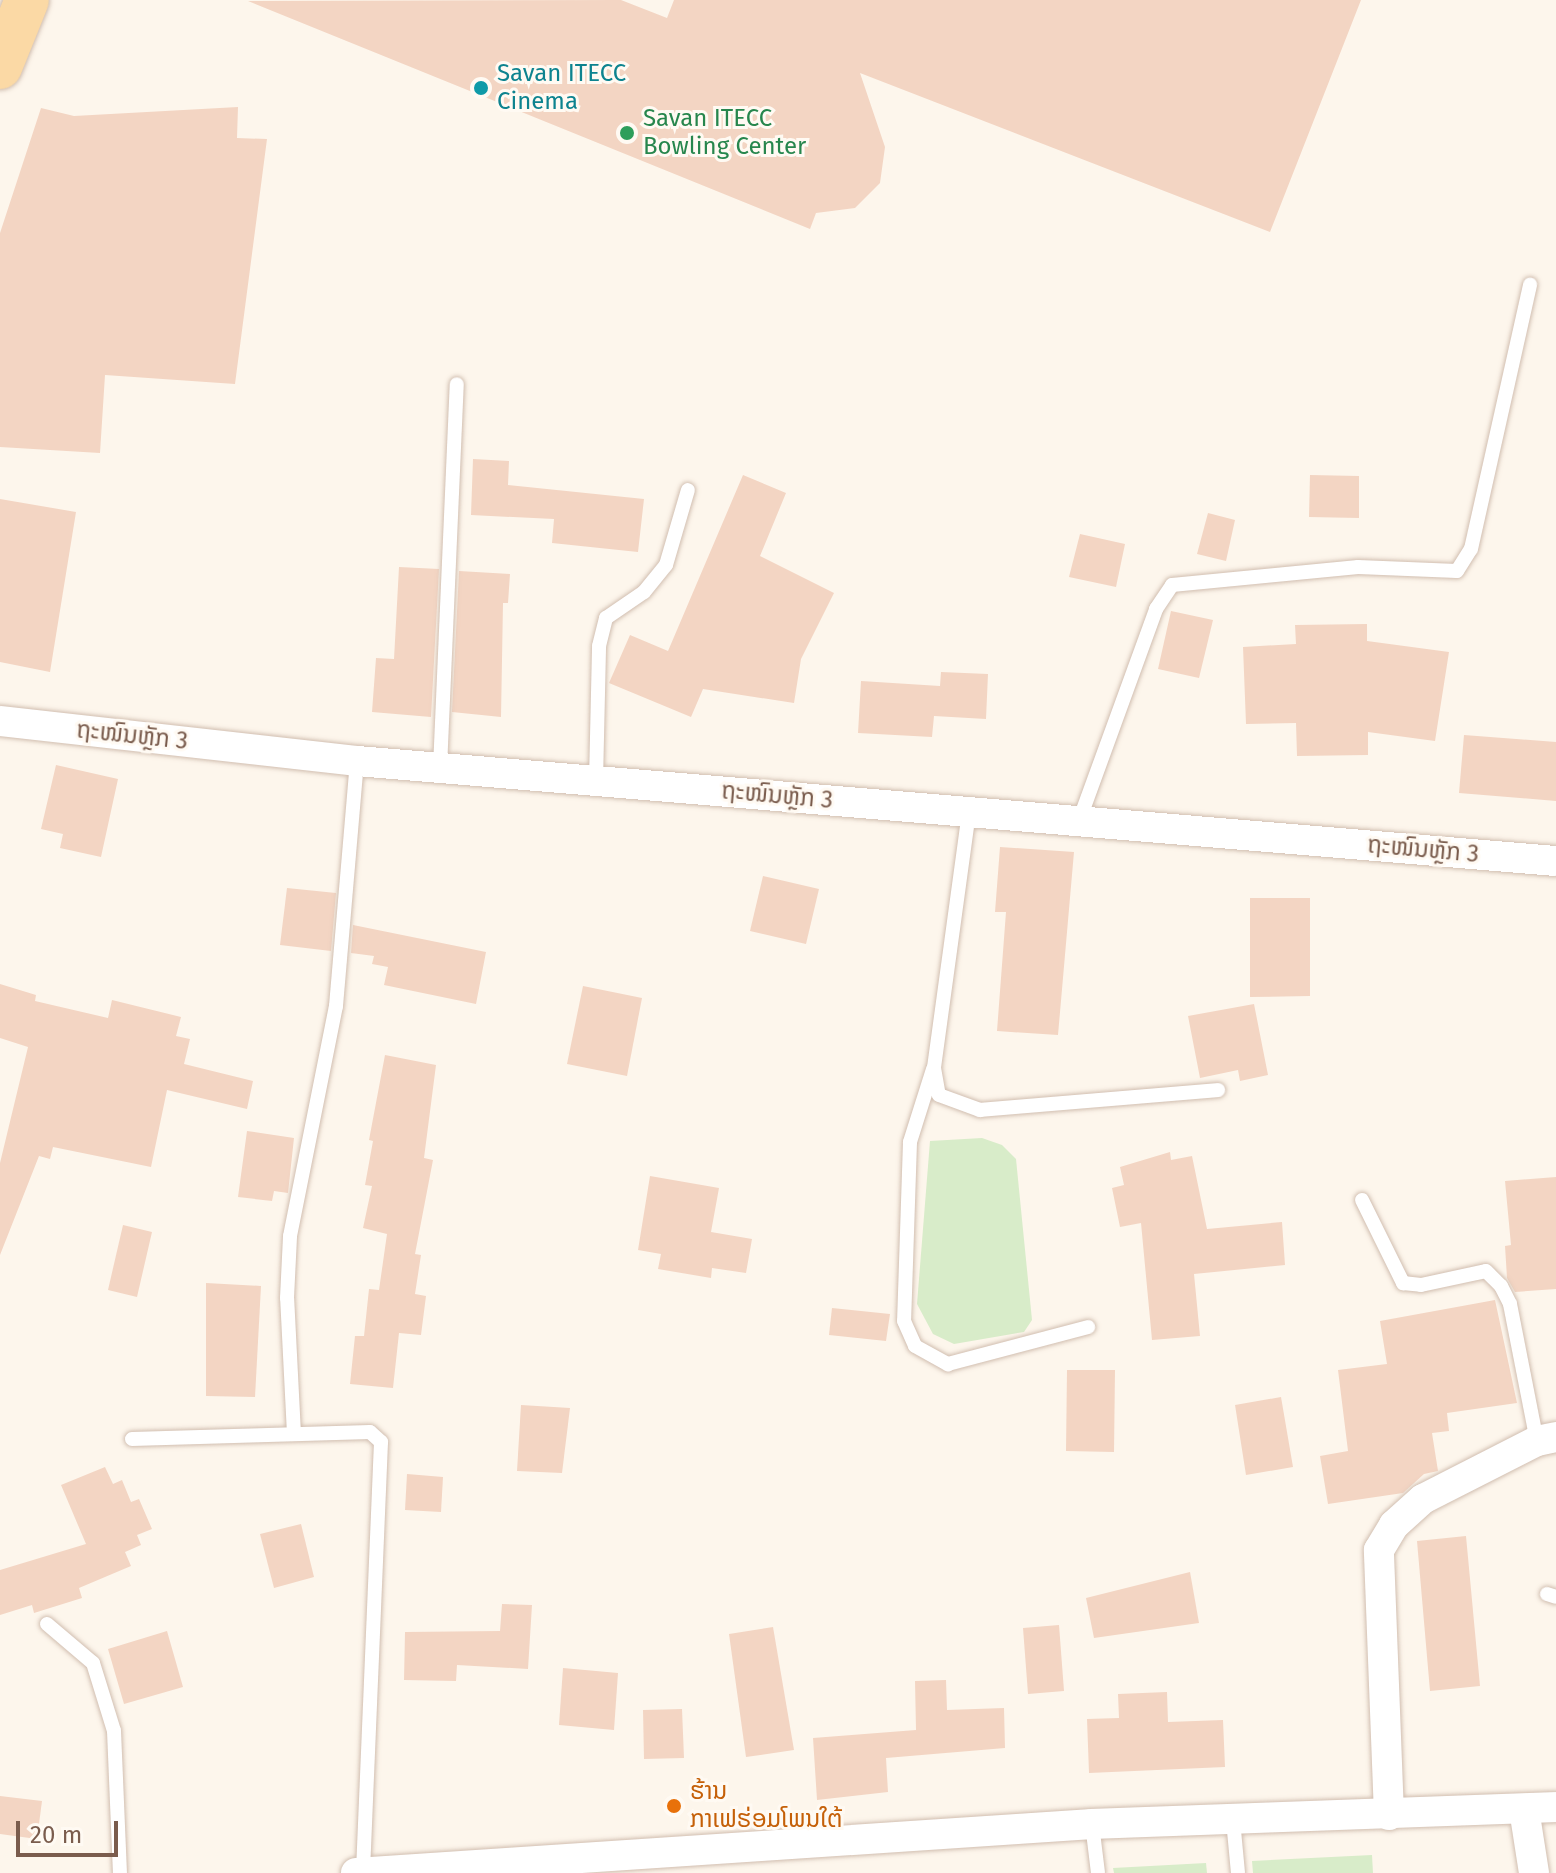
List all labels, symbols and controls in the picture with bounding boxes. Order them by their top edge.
place label: Savan ITECC Cinema [497,60,626,116]
marker: Savan ITECC Cinema [472,79,490,97]
place label: Savan ITECC Bowling Center [643,105,806,161]
marker: Savan ITECC Bowling Center [618,124,636,142]
street label: ຖະໜົນຫຼັກ 3 [75,716,189,756]
street label: ຖະໜົນຫຼັກ 3 [720,777,834,815]
street label: ຖະໜົນຫຼັກ 3 [1366,831,1480,869]
place label: ຮ້ານ ກາເຟຮ່ອມໂພນໃຕ້ [690,1778,842,1834]
marker: ຮ້ານ ກາເຟຮ່ອມໂພນໃຕ້ [665,1797,683,1815]
scale bar [20,1805,122,1855]
text: 20 m [30,1821,82,1849]

